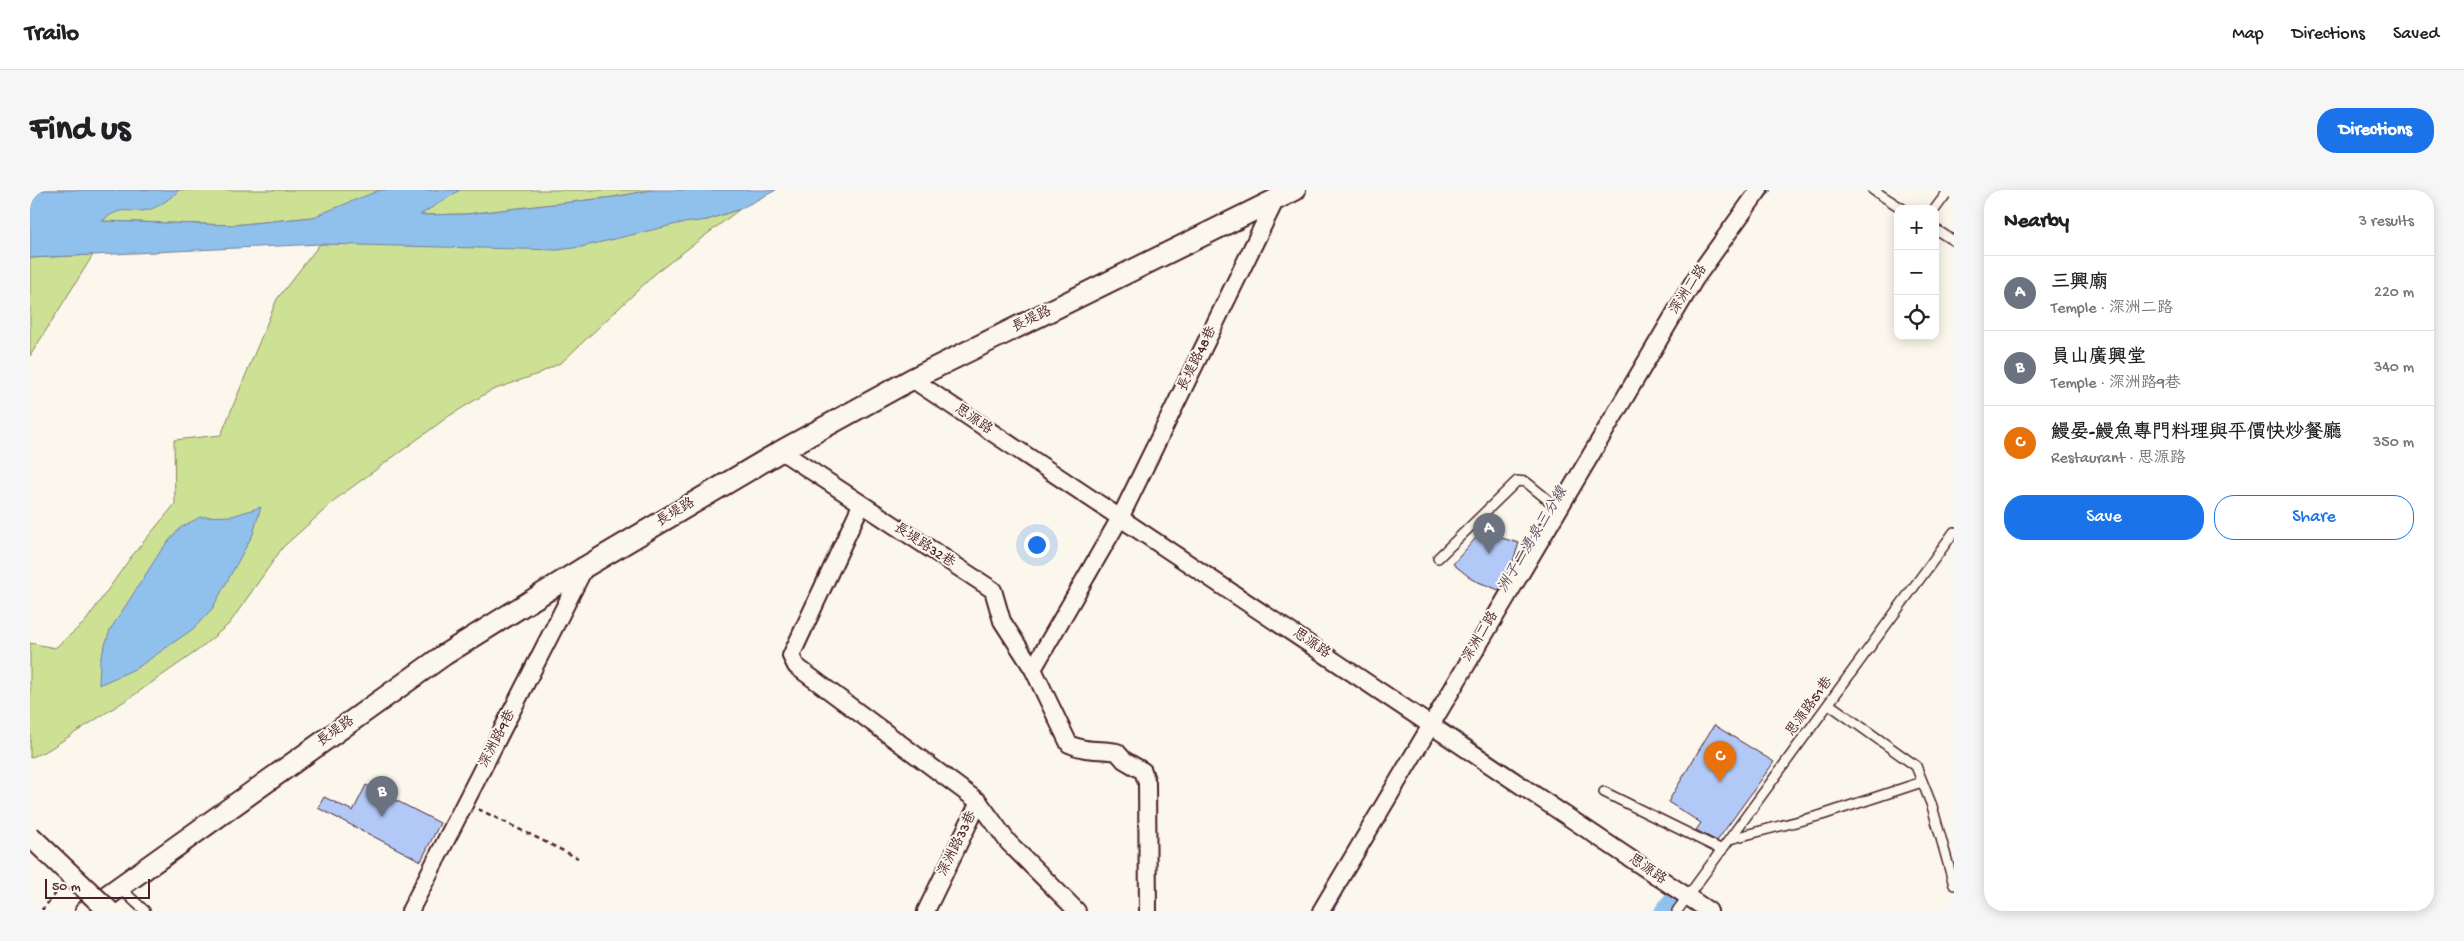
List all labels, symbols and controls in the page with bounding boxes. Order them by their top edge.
text: Trailo [25,20,79,49]
text: Map [2232,24,2264,45]
text: Directions [2292,24,2365,45]
text: Saved [2393,24,2439,45]
button: Directions [2317,108,2434,153]
text: Find us [30,110,130,151]
map controls [1894,205,1939,340]
button: + [1894,205,1939,250]
text: Nearby [2004,210,2069,235]
text: 3 results [2359,213,2414,232]
button: − [1894,250,1939,295]
street label: 深洲二路 [1666,261,1711,318]
text: 三興廟 [2051,272,2108,295]
text: A [2015,284,2025,303]
text: 220 m [2374,284,2414,303]
button: locate [1894,295,1939,340]
text: Temple · 深洲二路 [2051,300,2173,319]
street label: 長堤路 [1009,302,1055,337]
street label: 長堤路48巷 [1174,322,1221,394]
text: 員山廣興堂 [2051,347,2146,370]
text: B [2016,359,2024,378]
text: 340 m [2374,359,2414,378]
text: Temple · 深洲路9巷 [2051,375,2181,394]
street label: 思源路 [951,400,996,439]
text: 鰻晏-鰻魚專門料理與平價快炒餐廳 [2051,422,2342,445]
text: C [2016,434,2024,453]
text: 350 m [2373,434,2414,453]
text: Restaurant · 思源路 [2051,450,2186,469]
water label: 洲子二湧泉三分線 [1494,483,1572,596]
street label: 長堤路 [653,494,698,531]
button: Save [2004,495,2204,540]
button: Share [2214,495,2414,540]
pin: A [1473,513,1505,554]
street label: 長堤路32巷 [890,519,959,573]
your location [1024,532,1050,558]
street label: 深洲二路 [1458,608,1503,665]
street label: 思源路 [1289,624,1334,663]
street label: 思源路51巷 [1782,673,1838,740]
street label: 深洲路9巷 [475,706,520,771]
street label: 長堤路 [313,712,358,751]
pin: C [1704,741,1736,782]
pin: B [366,776,398,817]
street label: 深洲路33巷 [934,807,982,879]
street label: 思源路 [1625,850,1670,889]
scale bar [45,876,150,899]
text: 50 m [52,879,81,896]

